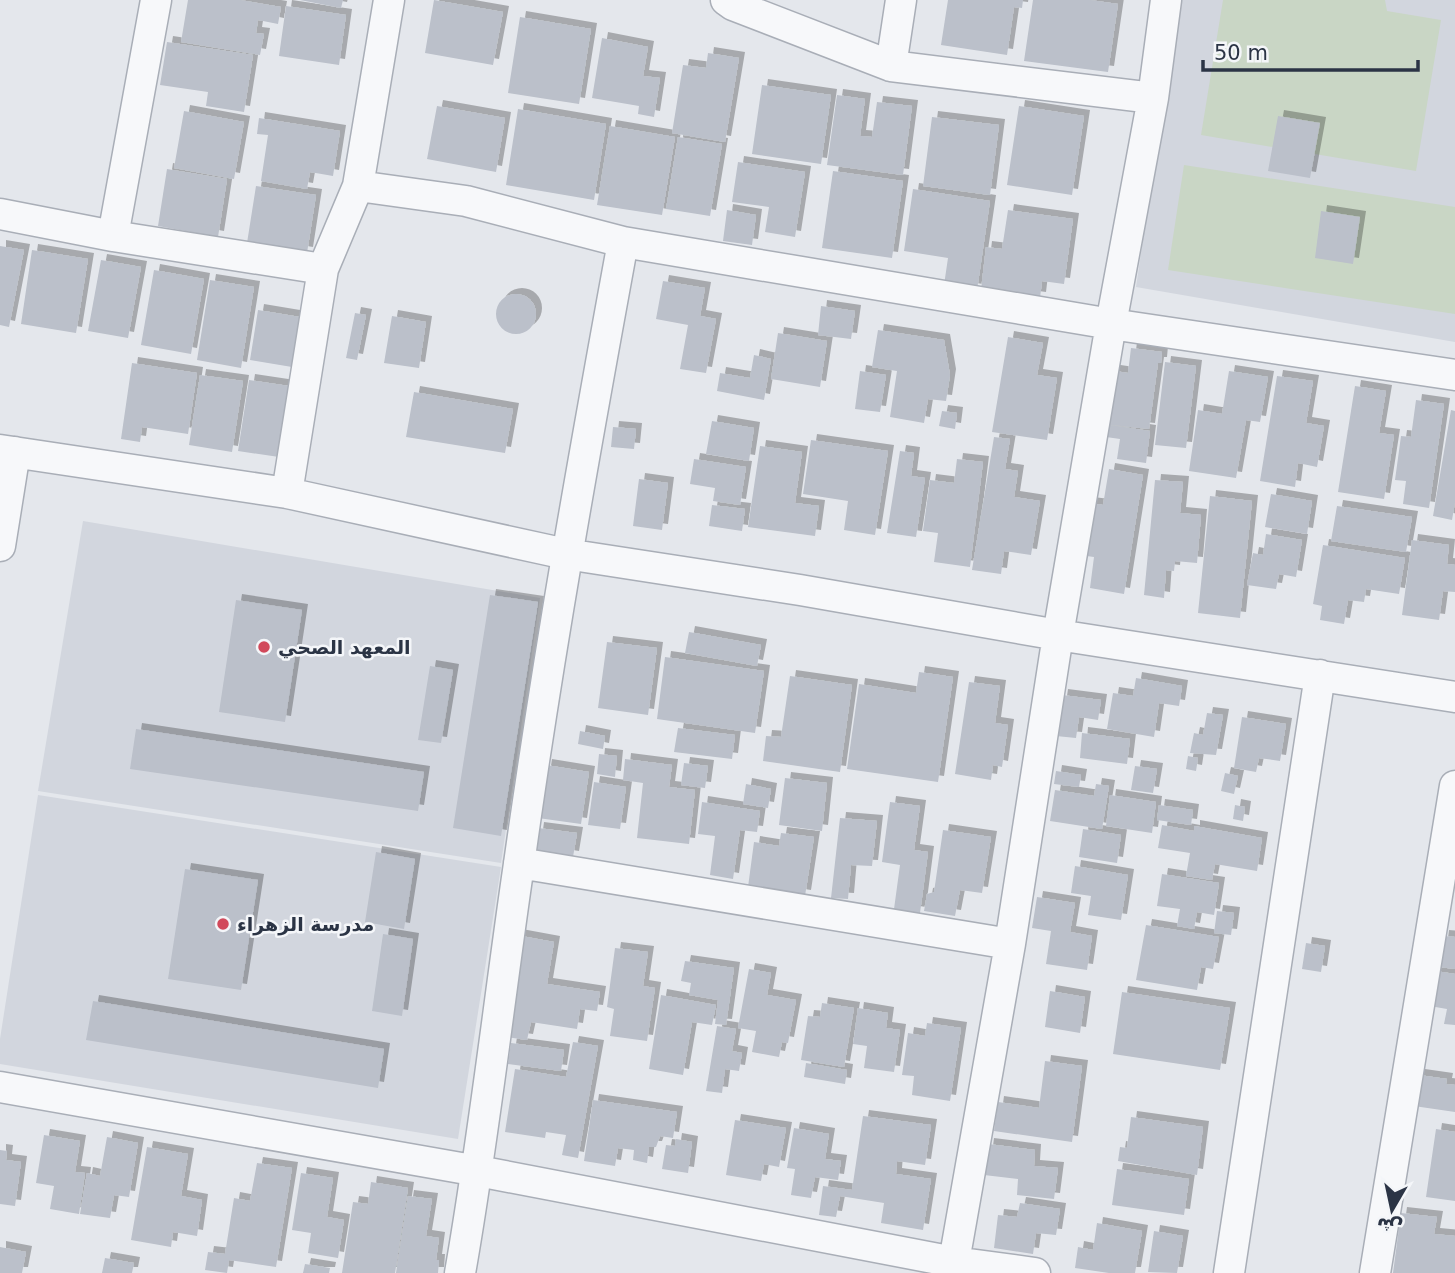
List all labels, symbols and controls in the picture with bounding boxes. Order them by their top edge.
scale bar [1203,28,1418,72]
text: 50 m [1214,41,1268,65]
place label: المعهد الصحي [278,636,411,659]
marker: المعهد الصحي [256,639,272,655]
place label: مدرسة الزهراء [237,913,374,936]
marker: مدرسة الزهراء [215,916,231,932]
north arrow [1357,1175,1427,1245]
text: ش [1375,1213,1404,1240]

